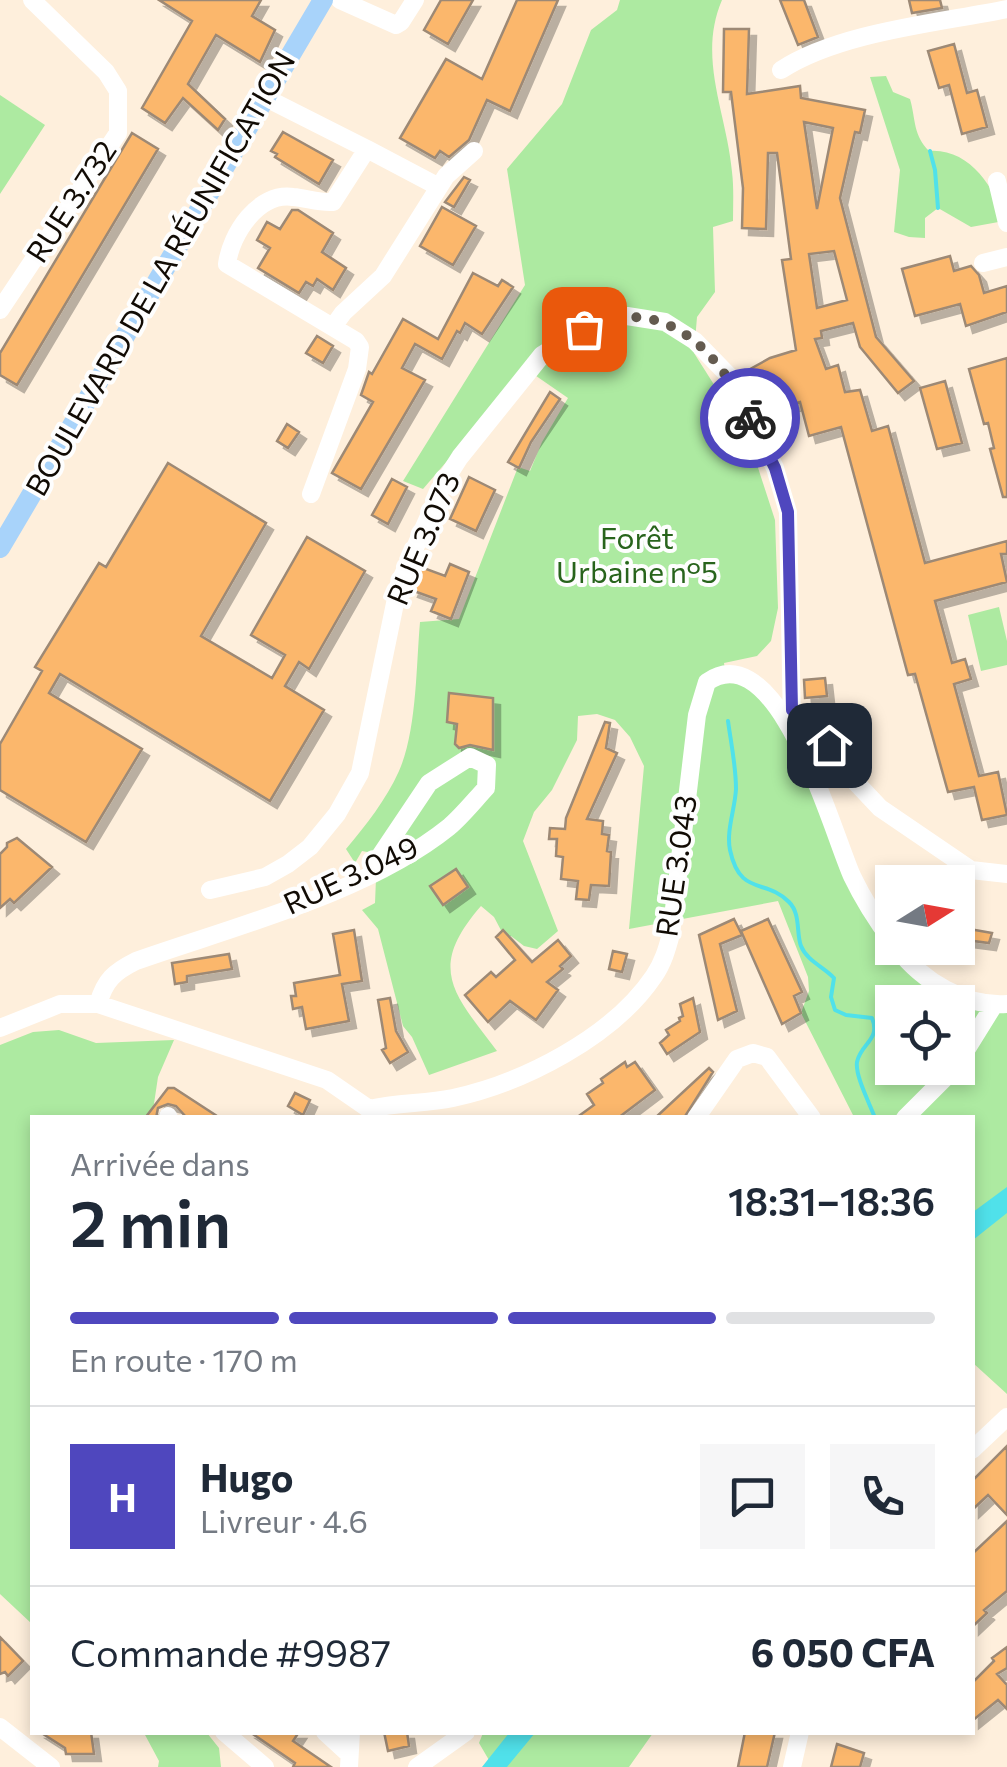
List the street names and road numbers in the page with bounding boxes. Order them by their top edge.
street label: BOULEVARD DE LA RÉUNIFICATION [16,44,302,501]
street label: RUE 3.732 [17,133,123,269]
street label: RUE 3.073 [377,466,466,610]
street label: RUE 3.043 [646,792,703,939]
street label: RUE 3.049 [277,827,423,921]

